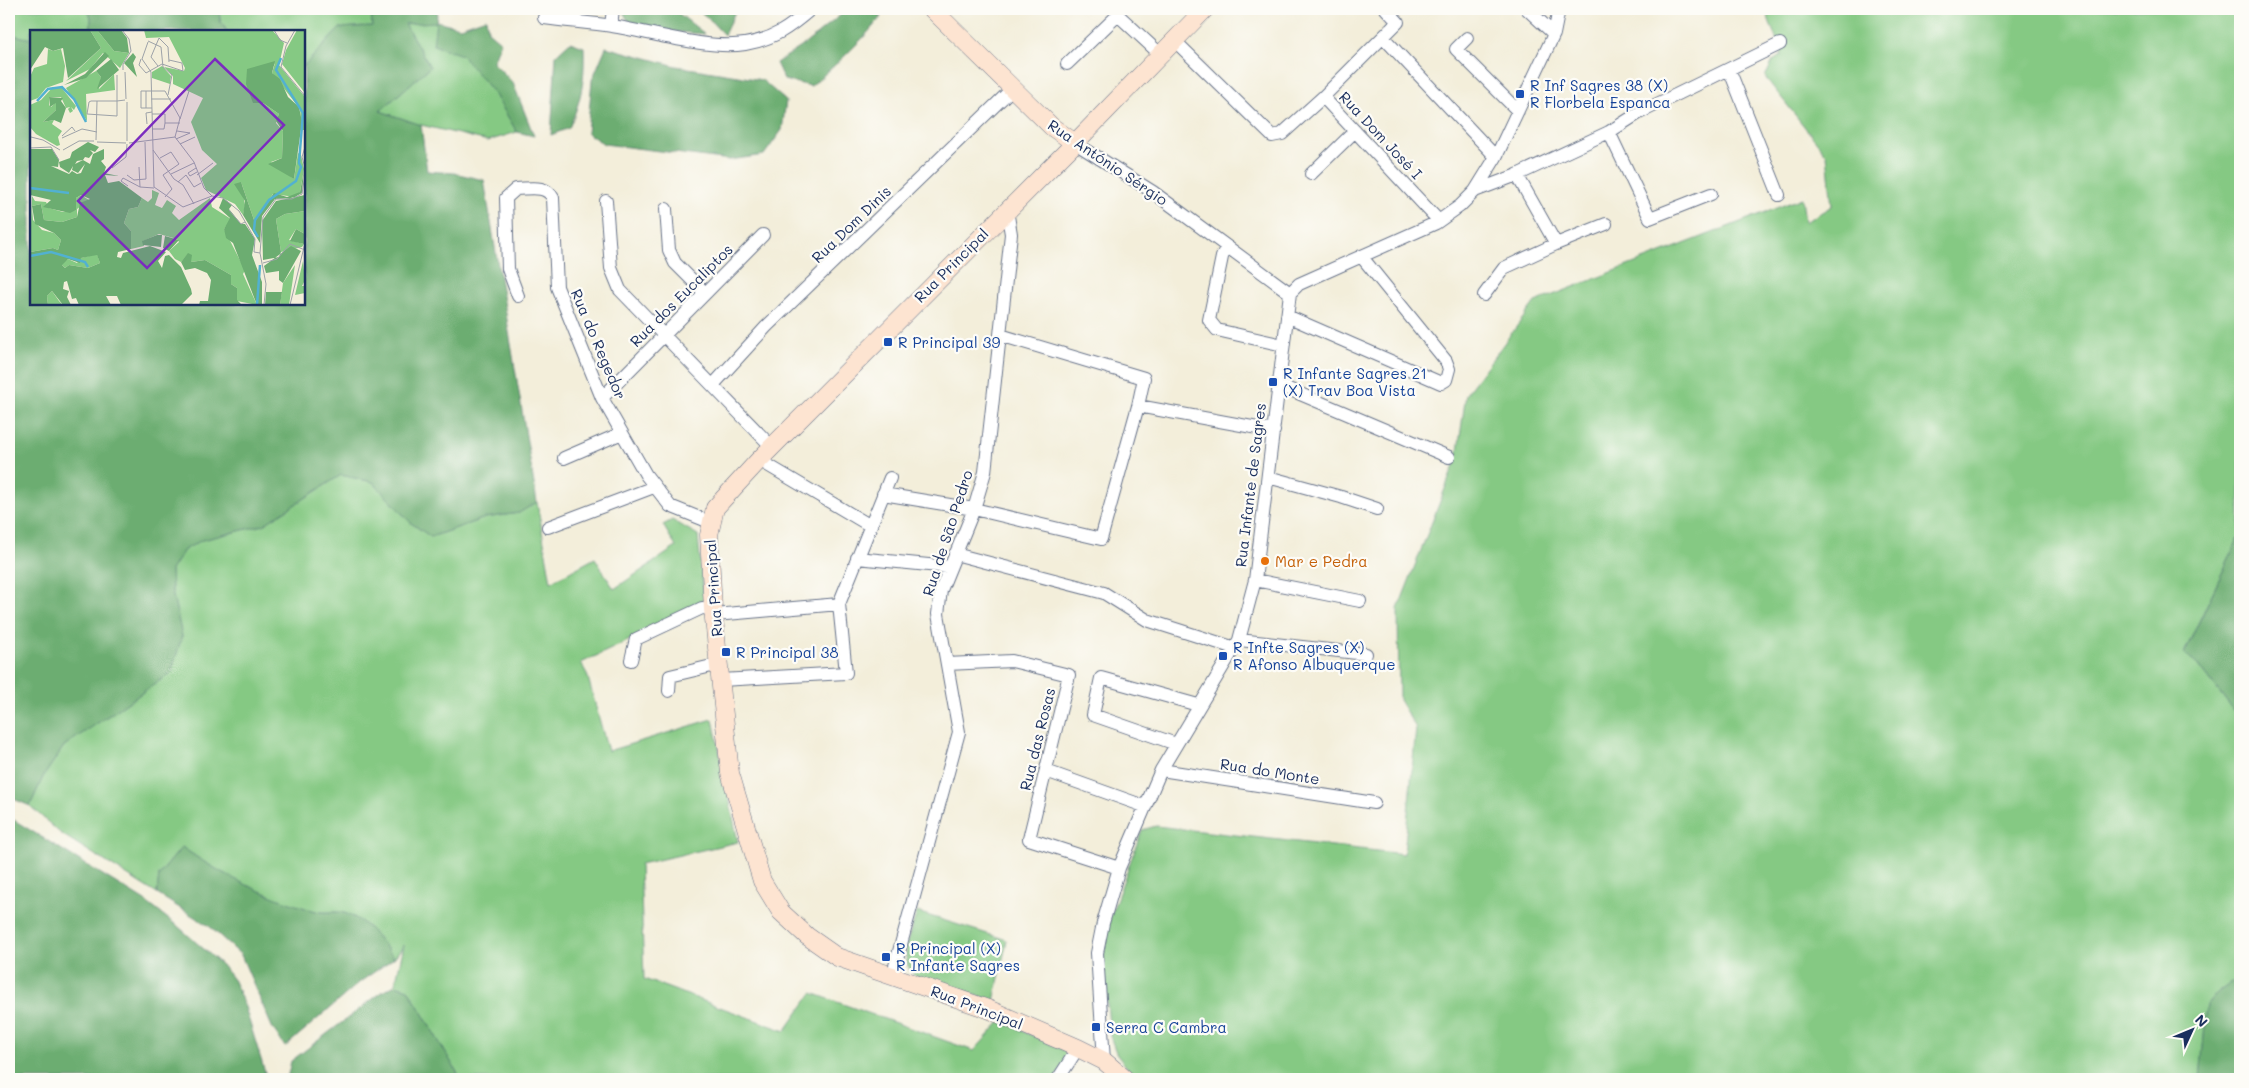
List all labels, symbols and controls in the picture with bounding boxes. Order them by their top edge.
inset map [30,30,305,305]
place label: R Inf Sagres 38 (X) R Florbela Espanca [1530,75,1671,112]
street label: Rua Dom José I [1335,87,1427,183]
marker: R Inf Sagres 38 (X) R Florbela Espanca [1514,88,1526,100]
street label: Rua António Sérgio [1044,115,1172,210]
street label: Rua Dom Dinis [807,181,895,267]
street label: Rua Principal [910,224,992,306]
street label: Rua dos Eucaliptos [625,239,737,351]
street label: Rua do Regedor [567,286,631,402]
place label: R Principal 39 [898,332,1000,352]
marker: R Principal 39 [882,336,894,348]
place label: R Infante Sagres 21 (X) Trav Boa Vista [1283,363,1427,400]
marker: R Infante Sagres 21 (X) Trav Boa Vista [1267,376,1279,388]
street label: Rua Infante de Sagres [1230,402,1270,568]
street label: Rua de São Pedro [917,467,977,599]
street label: Rua Principal [700,539,726,637]
place label: Mar e Pedra [1275,551,1368,571]
marker: Mar e Pedra [1259,555,1271,567]
place label: R Infte Sagres (X) R Afonso Albuquerque [1233,637,1395,674]
place label: R Principal 38 [736,642,838,662]
marker: R Principal 38 [720,646,732,658]
marker: R Infte Sagres (X) R Afonso Albuquerque [1217,650,1229,662]
street label: Rua das Rosas [1015,685,1059,793]
street label: Rua do Monte [1219,753,1321,789]
place label: R Principal (X) R Infante Sagres [896,938,1020,975]
marker: R Principal (X) R Infante Sagres [880,951,892,963]
street label: Rua Principal [928,980,1026,1034]
north arrow [2166,1006,2216,1056]
text: N [2191,1010,2212,1031]
place label: Serra C Cambra [1106,1017,1227,1037]
marker: Serra C Cambra [1090,1021,1102,1033]

